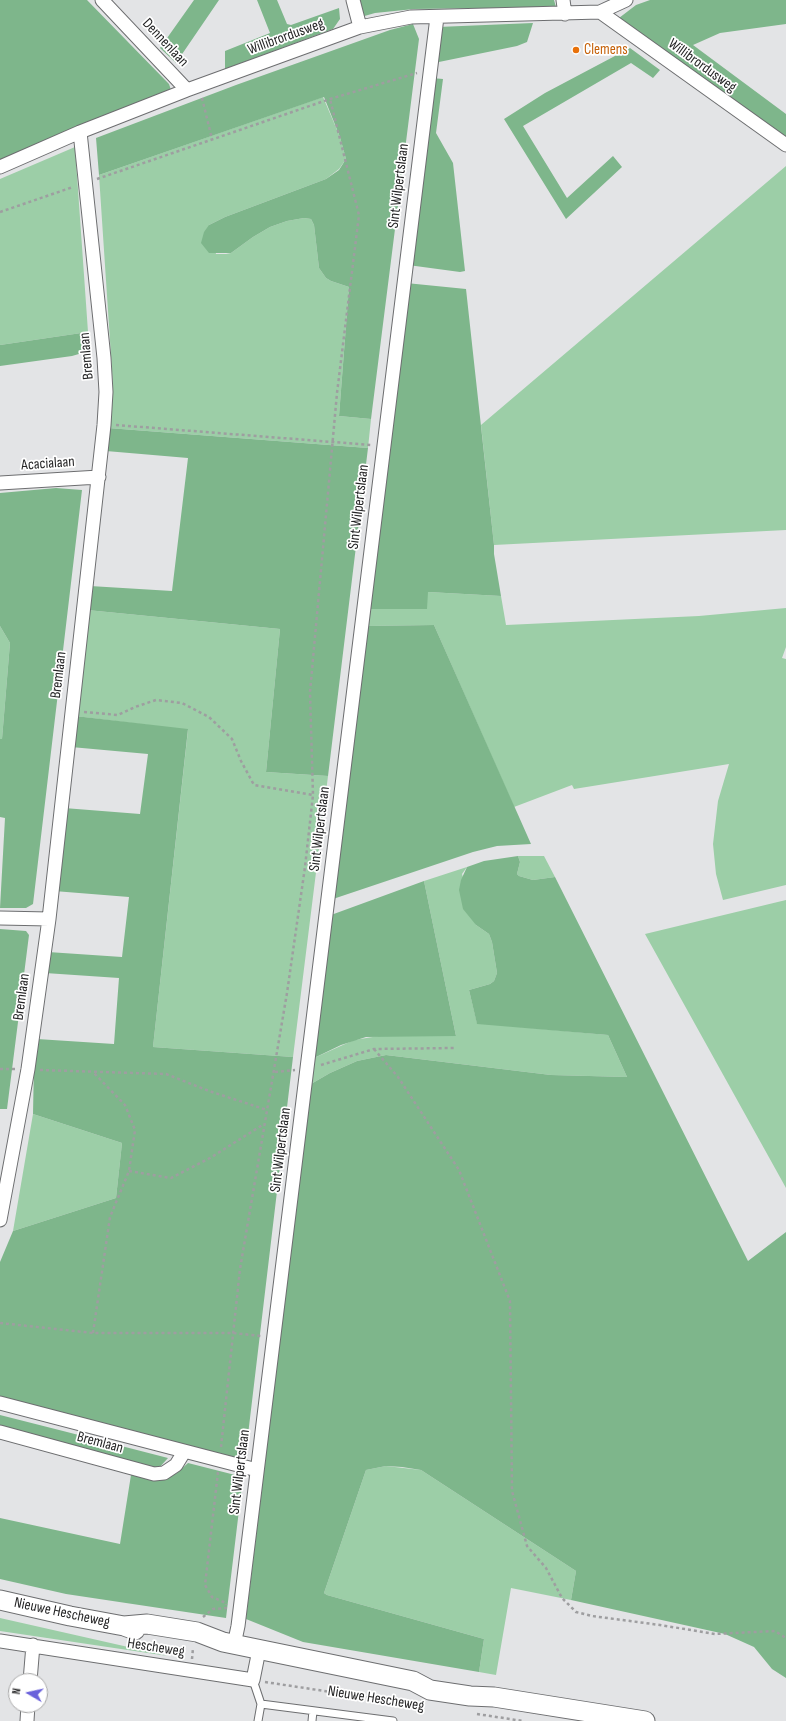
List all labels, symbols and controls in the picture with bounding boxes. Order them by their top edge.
street label: Dennenlaan [138,15,192,71]
street label: Willibrordusweg [245,15,327,59]
street label: Willibrordusweg [664,35,740,97]
place label: Clemens [584,41,628,59]
marker: Clemens [571,45,581,55]
street label: Sint Wilpertslaan [385,143,413,229]
street label: Bremlaan [76,332,98,380]
street label: Acacialaan [21,453,75,475]
street label: Sint Wilpertslaan [345,464,373,550]
street label: Bremlaan [47,650,71,700]
street label: Sint Wilpertslaan [306,786,334,872]
street label: Bremlaan [10,972,34,1022]
street label: Sint Wilpertslaan [267,1107,295,1193]
street label: Bremlaan [75,1428,125,1458]
street label: Sint Wilpertslaan [226,1429,254,1515]
street label: Nieuwe Hescheweg [13,1594,111,1632]
street label: Hescheweg [126,1635,186,1661]
north arrow [8,1673,48,1713]
street label: Nieuwe Hescheweg [327,1682,425,1716]
text: N [10,1687,24,1695]

